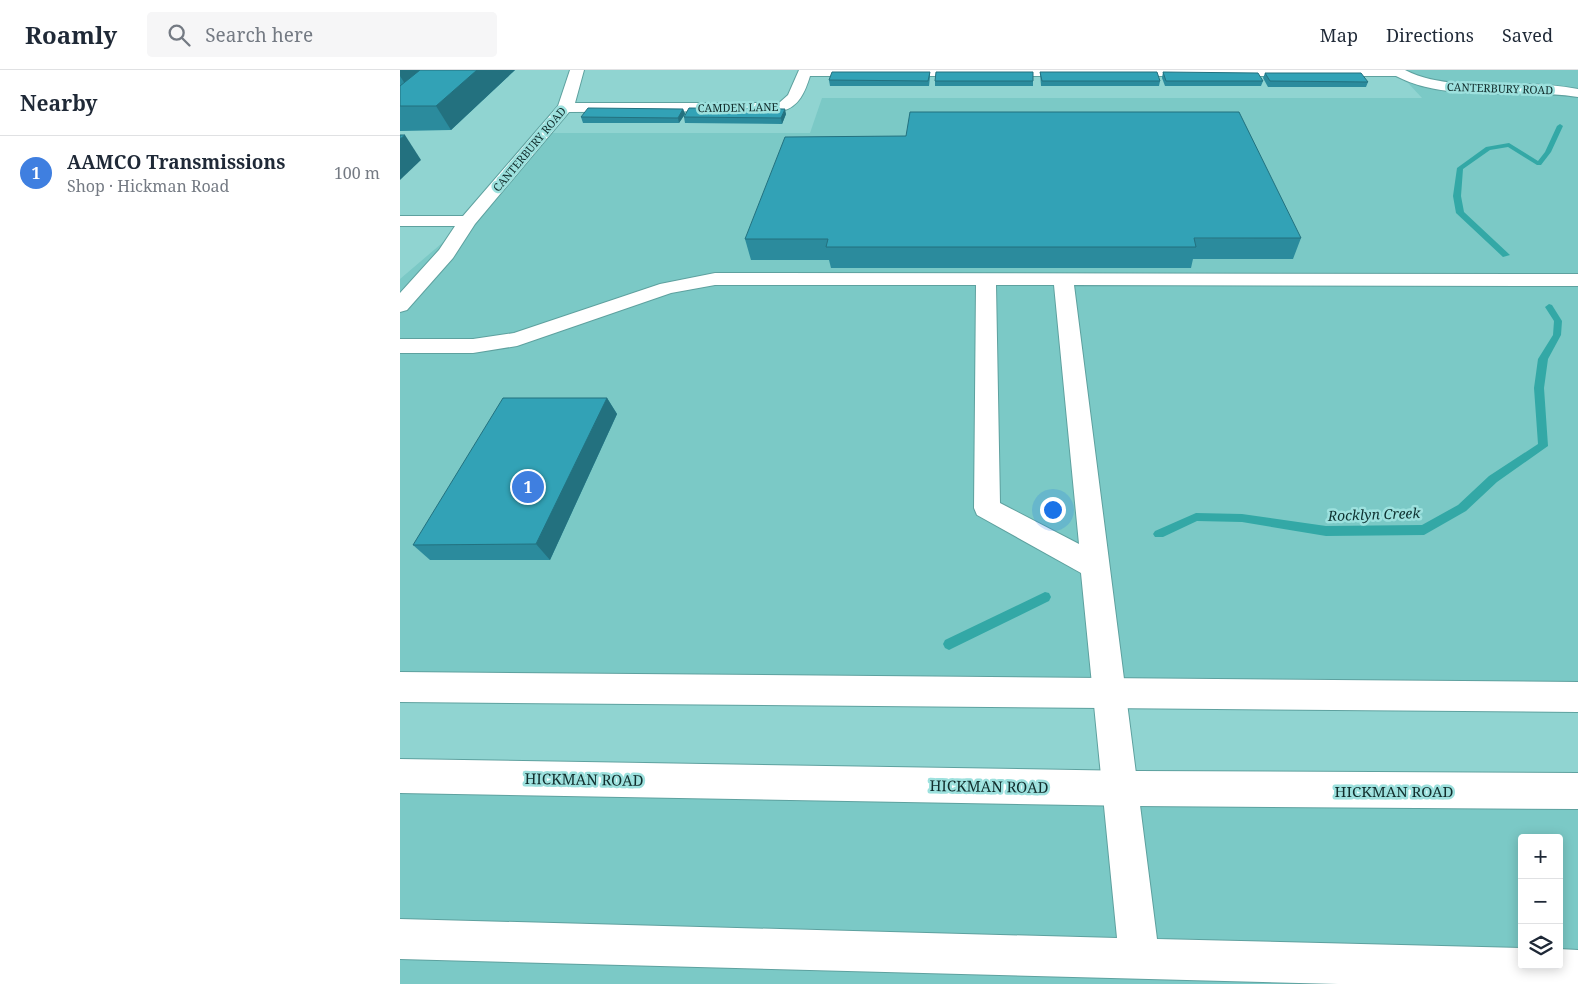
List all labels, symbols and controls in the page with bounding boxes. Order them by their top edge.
search box [147,12,497,57]
text: Roamly [25,18,117,51]
icon: search [165,21,193,49]
text: Search here [205,22,313,48]
text: Map [1320,23,1358,47]
text: Directions [1386,23,1474,47]
text: Saved [1502,23,1553,47]
street label: CANTERBURY ROAD [1447,79,1553,97]
text: Nearby [20,89,98,117]
street label: CAMDEN LANE [697,99,779,115]
street label: CANTERBURY ROAD [489,104,569,194]
text: AAMCO Transmissions [67,149,285,175]
text: 1 [31,162,41,184]
text: 100 m [334,162,380,184]
text: Shop · Hickman Road [67,175,229,197]
pin: 1 [512,468,544,506]
your location [1040,497,1066,523]
water label: Rocklyn Creek [1326,503,1422,525]
street label: HICKMAN ROAD [524,768,644,790]
street label: HICKMAN ROAD [929,775,1049,797]
street label: HICKMAN ROAD [1335,781,1454,801]
map controls [1518,834,1563,969]
button: + [1518,834,1563,879]
button: − [1518,879,1563,924]
button: layers [1518,924,1563,969]

